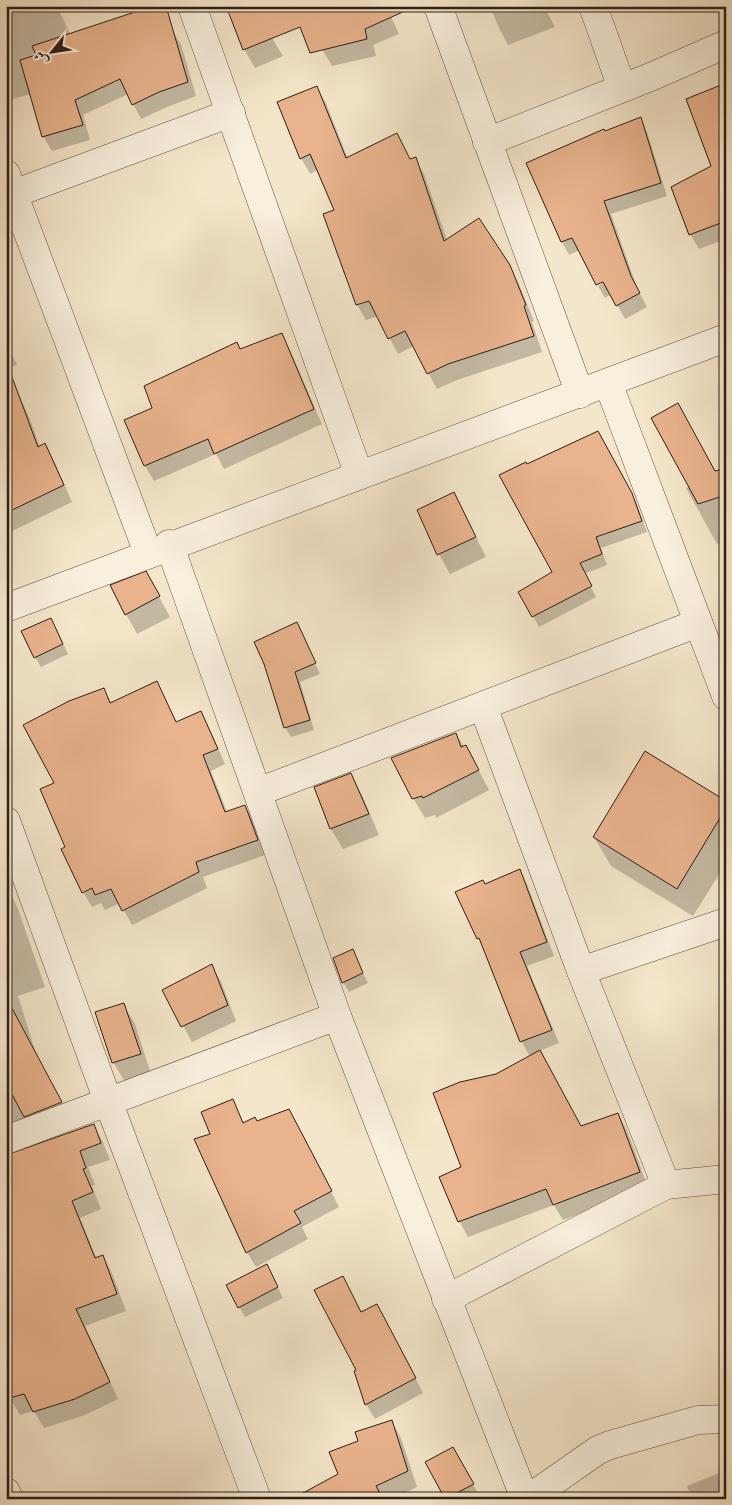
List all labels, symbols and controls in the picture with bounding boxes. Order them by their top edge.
north arrow [28,28,78,78]
text: ش [30,46,55,69]

